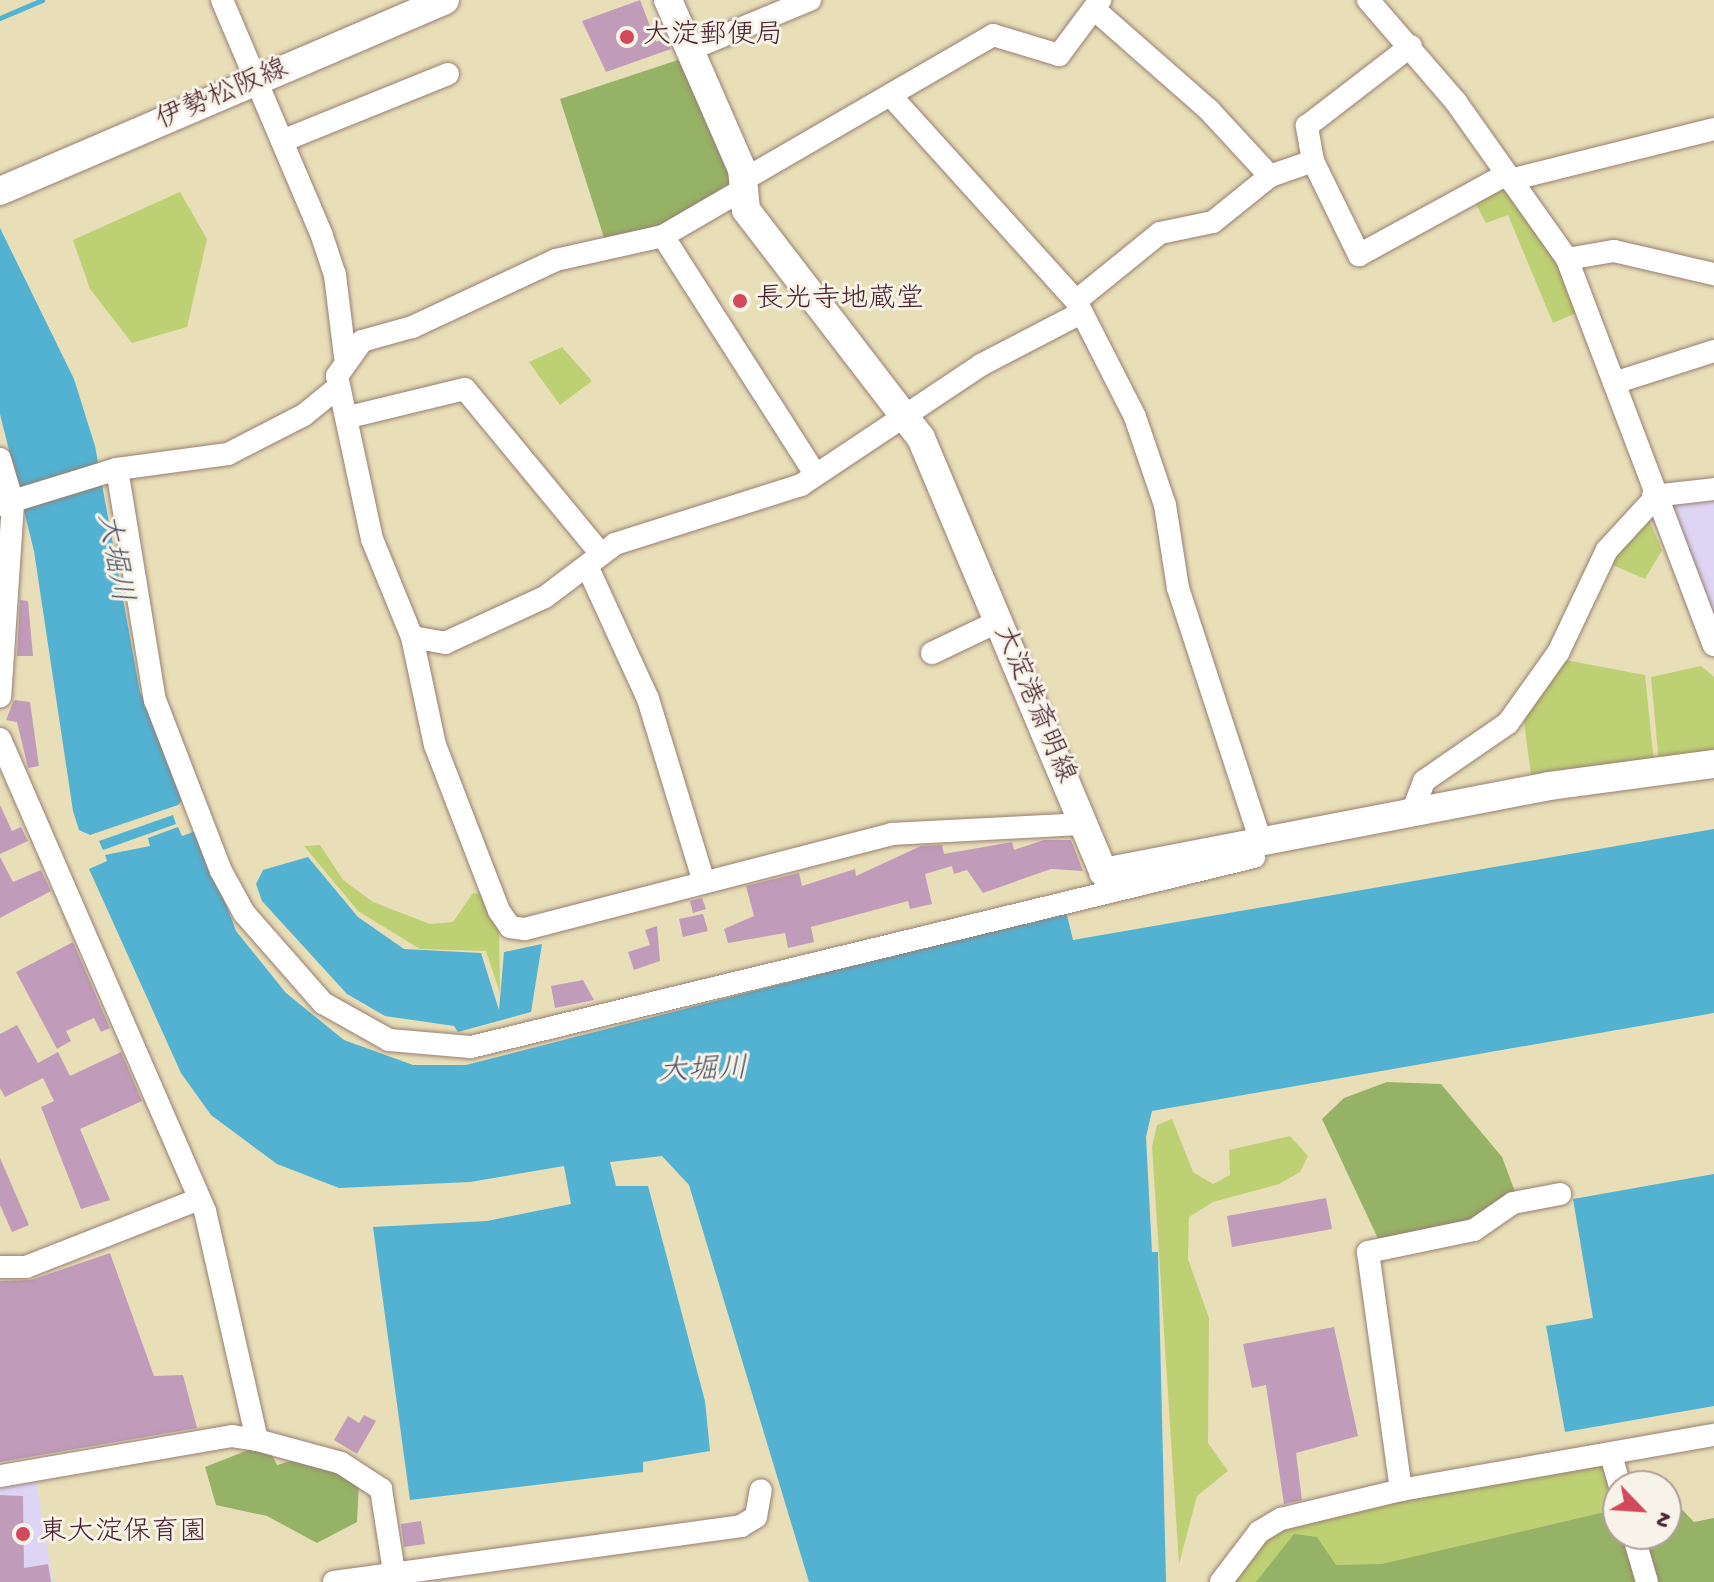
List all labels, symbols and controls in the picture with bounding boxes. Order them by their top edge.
place label: 大淀郵便局 [643,20,783,54]
marker: 大淀郵便局 [618,28,636,46]
street label: 伊勢松阪線 [152,53,294,139]
place label: 長光寺地蔵堂 [756,284,924,318]
marker: 長光寺地蔵堂 [731,292,749,310]
water label: 大堀川 [86,511,138,605]
street label: 大淀港斎明線 [985,621,1081,789]
water label: 大堀川 [657,1053,749,1093]
north arrow [1602,1470,1682,1550]
text: N [1647,1507,1677,1531]
place label: 東大淀保育園 [39,1517,207,1551]
marker: 東大淀保育園 [14,1525,32,1543]

